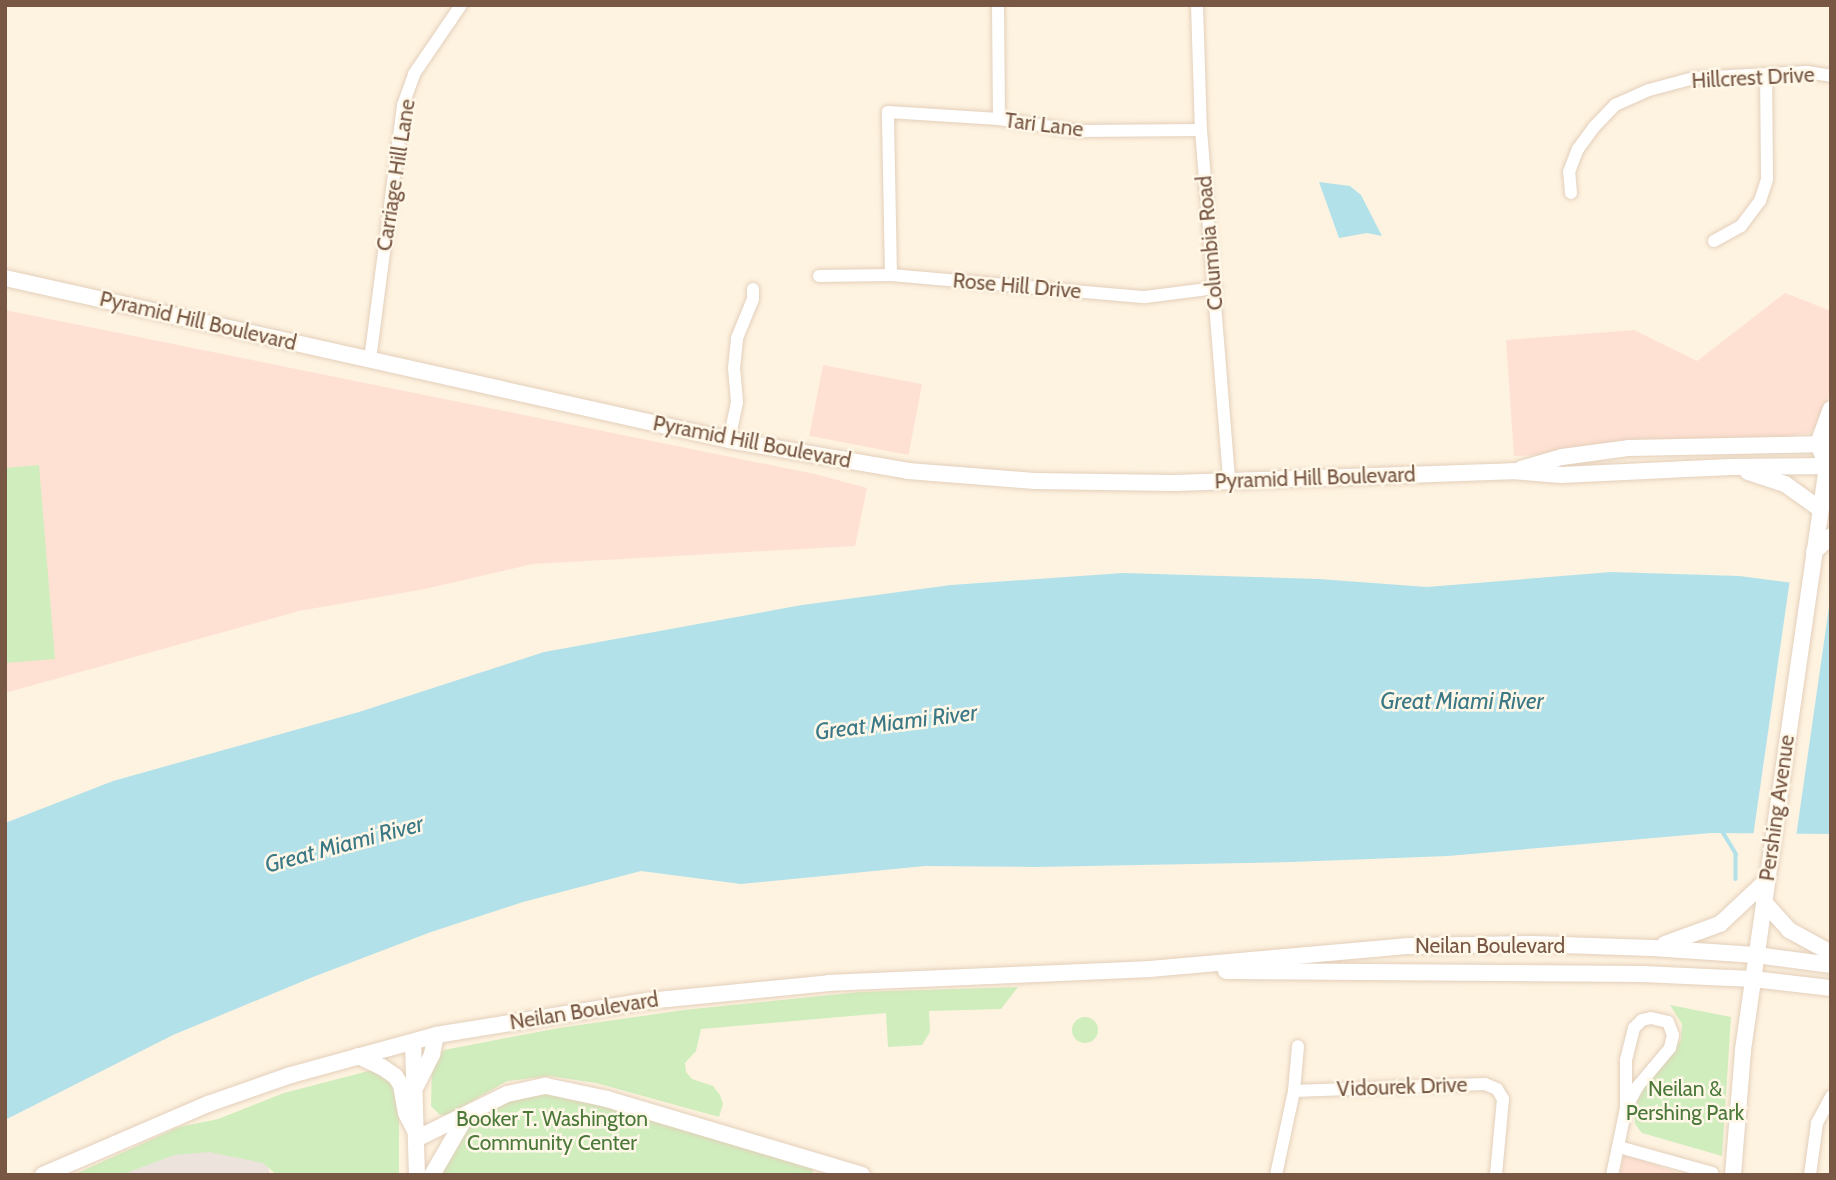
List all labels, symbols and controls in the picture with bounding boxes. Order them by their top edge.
street label: Hillcrest Drive [1691,62,1815,94]
street label: Carriage Hill Lane [372,97,420,253]
street label: Tari Lane [1003,108,1085,142]
street label: Columbia Road [1192,175,1228,311]
street label: Rose Hill Drive [952,268,1082,304]
street label: Pyramid Hill Boulevard [97,286,299,356]
street label: Pyramid Hill Boulevard [651,410,853,474]
street label: Pyramid Hill Boulevard [1214,462,1416,494]
water label: Great Miami River [1380,687,1544,715]
water label: Great Miami River [813,698,979,746]
street label: Pershing Avenue [1754,733,1800,883]
water label: Great Miami River [262,810,426,878]
street label: Neilan Boulevard [1415,933,1565,959]
street label: Neilan Boulevard [508,987,660,1035]
street label: Vidourek Drive [1336,1072,1468,1102]
park label: Neilan & Pershing Park [1626,1076,1744,1126]
park label: Booker T. Washington Community Center [456,1106,648,1156]

